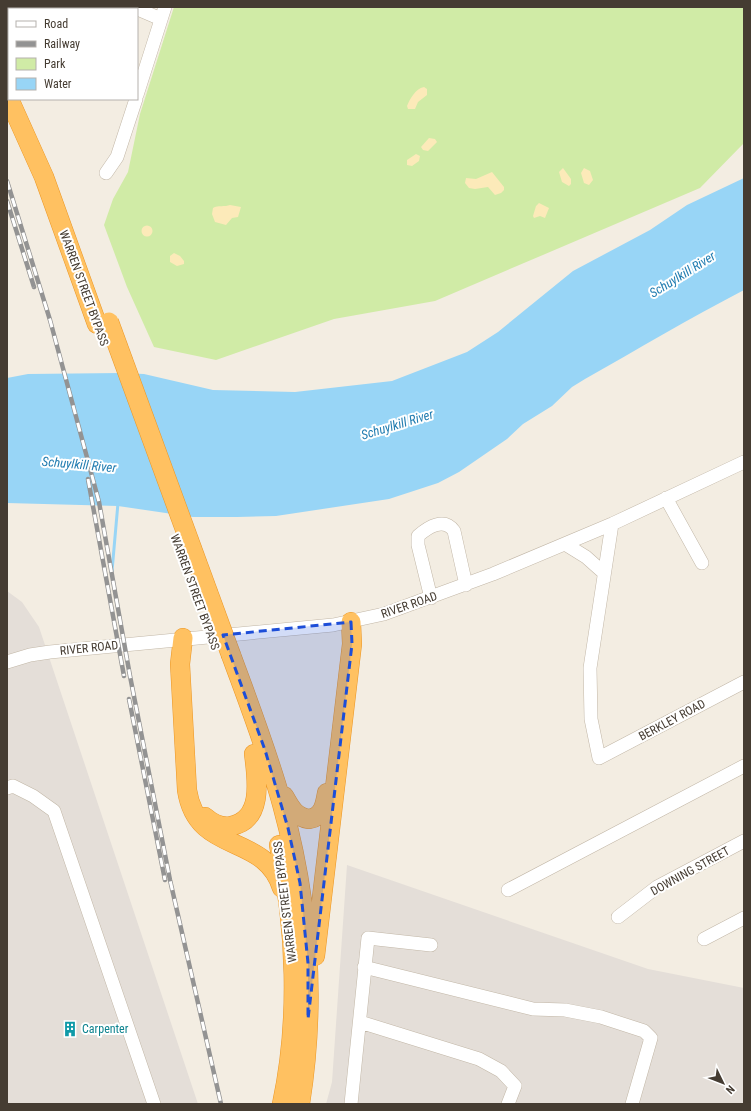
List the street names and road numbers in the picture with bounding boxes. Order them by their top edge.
street label: WARREN STREET BYPASS [57,228,111,348]
street label: WARREN STREET BYPASS [168,532,222,652]
street label: RIVER ROAD [379,589,439,621]
street label: RIVER ROAD [59,638,119,658]
street label: BERKLEY ROAD [636,697,708,743]
street label: WARREN STREET BYPASS [271,841,299,963]
street label: DOWNING STREET [648,844,732,898]

